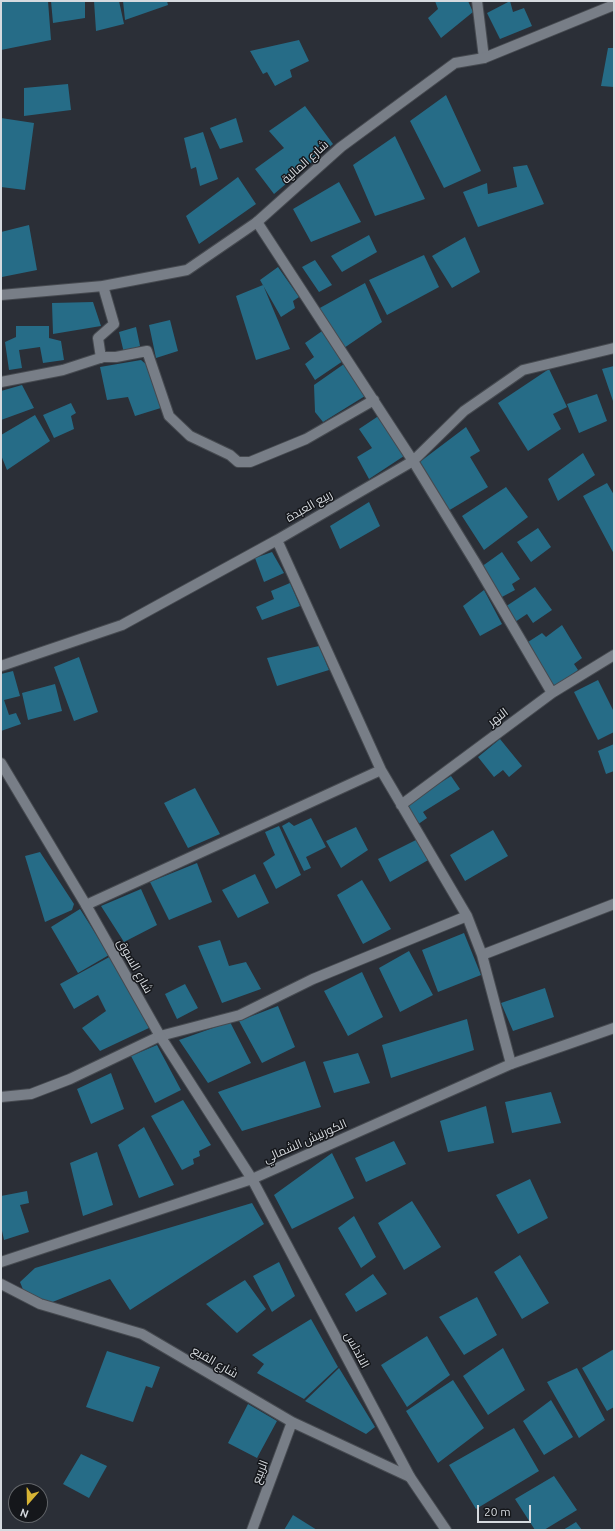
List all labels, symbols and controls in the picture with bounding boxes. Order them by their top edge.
street label: شارع المالية [279,137,331,187]
street label: ربيع العبدة [283,487,335,525]
street label: النهر [485,705,511,729]
street label: شارع السوق [114,936,156,996]
street label: الكورنيش الشمالي [261,1116,349,1166]
street label: الاندلس [342,1329,372,1371]
street label: شارع القبع [189,1343,241,1381]
street label: الربيع [249,1458,271,1486]
north arrow [8,1483,48,1523]
scale bar [479,1497,533,1523]
text: 20 m [484,1505,511,1518]
text: N [18,1506,30,1520]

